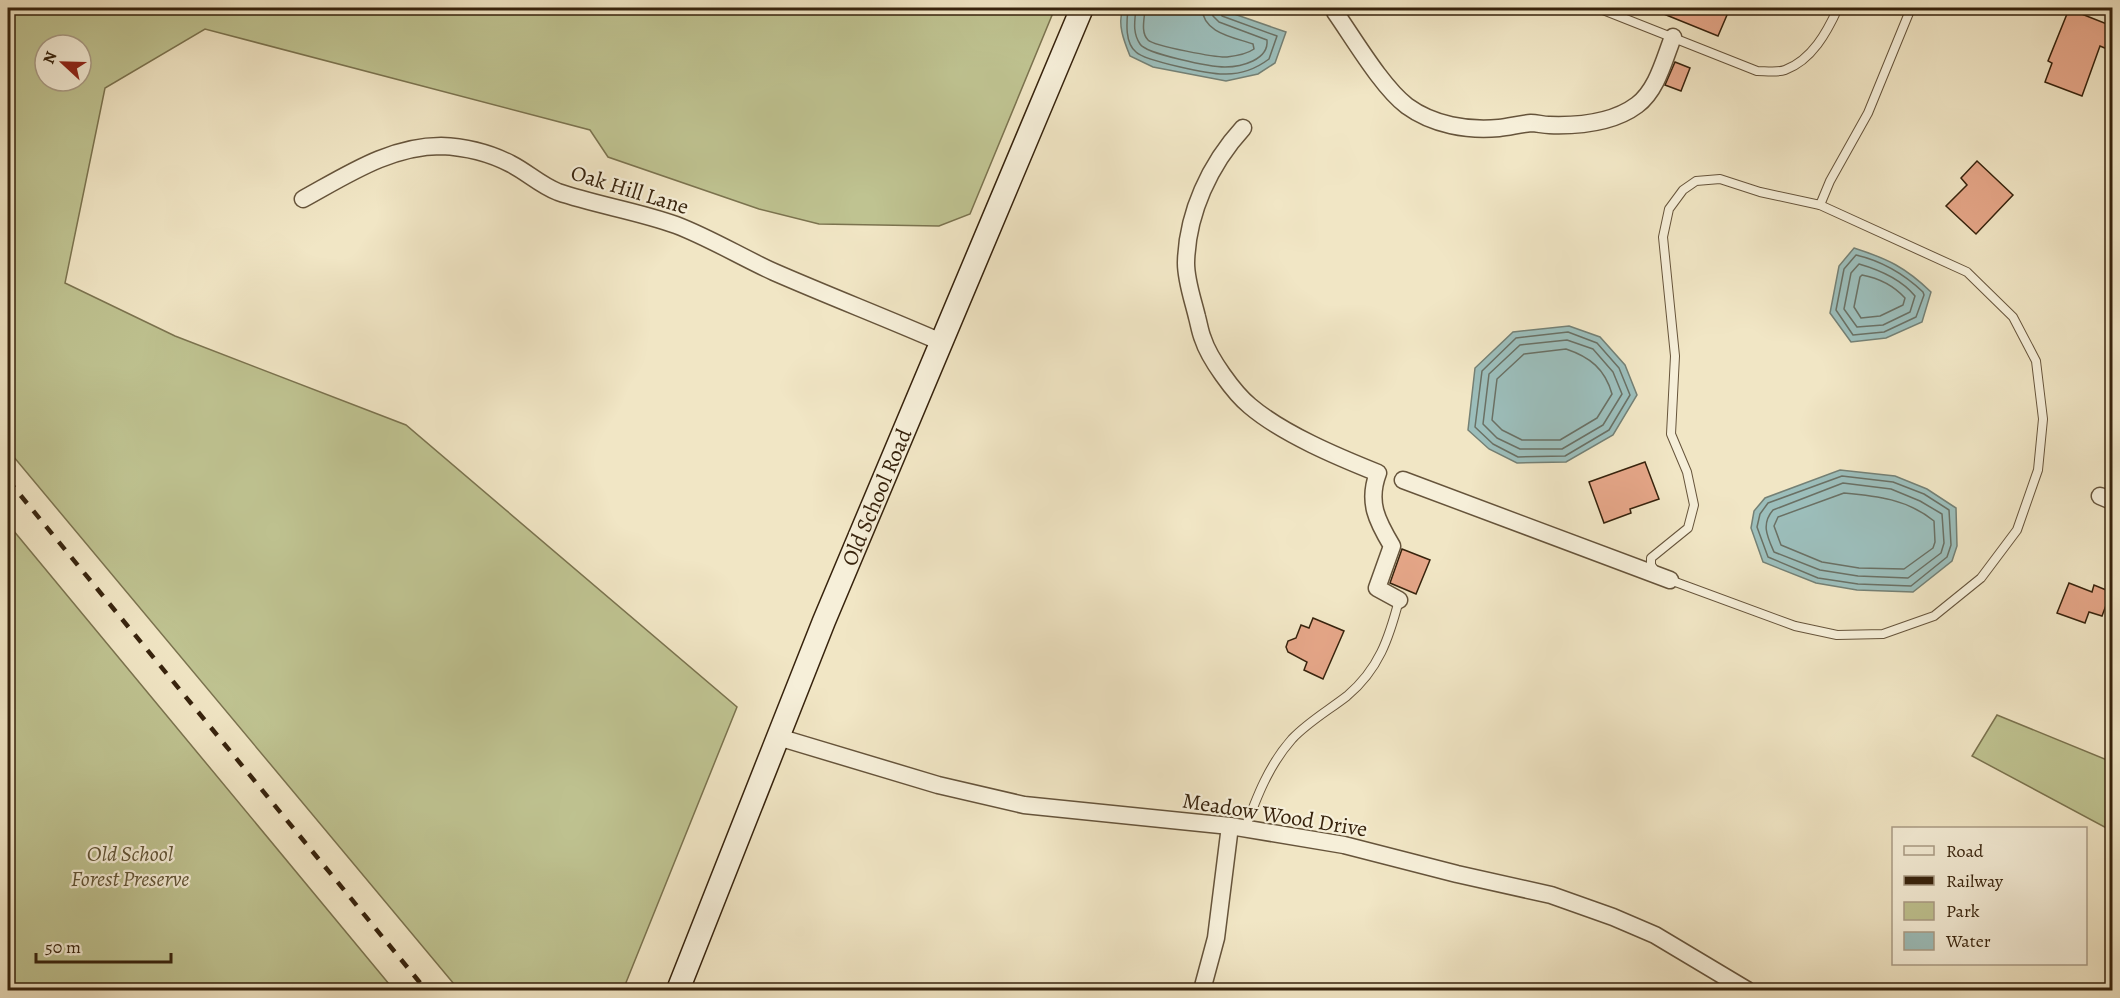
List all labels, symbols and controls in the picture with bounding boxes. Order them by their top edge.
north arrow [33,33,93,93]
text: N [38,48,63,67]
street label: Oak Hill Lane [567,158,692,222]
street label: Old School Road [834,424,919,571]
street label: Meadow Wood Drive [1180,786,1370,844]
legend [1892,827,2087,965]
park label: Old School Forest Preserve [71,839,189,894]
text: Road [1946,839,1984,863]
text: Railway [1946,869,2004,893]
text: Park [1946,899,1980,923]
scale bar [36,926,171,964]
text: Water [1945,929,1991,953]
text: 50 m [45,935,81,959]

